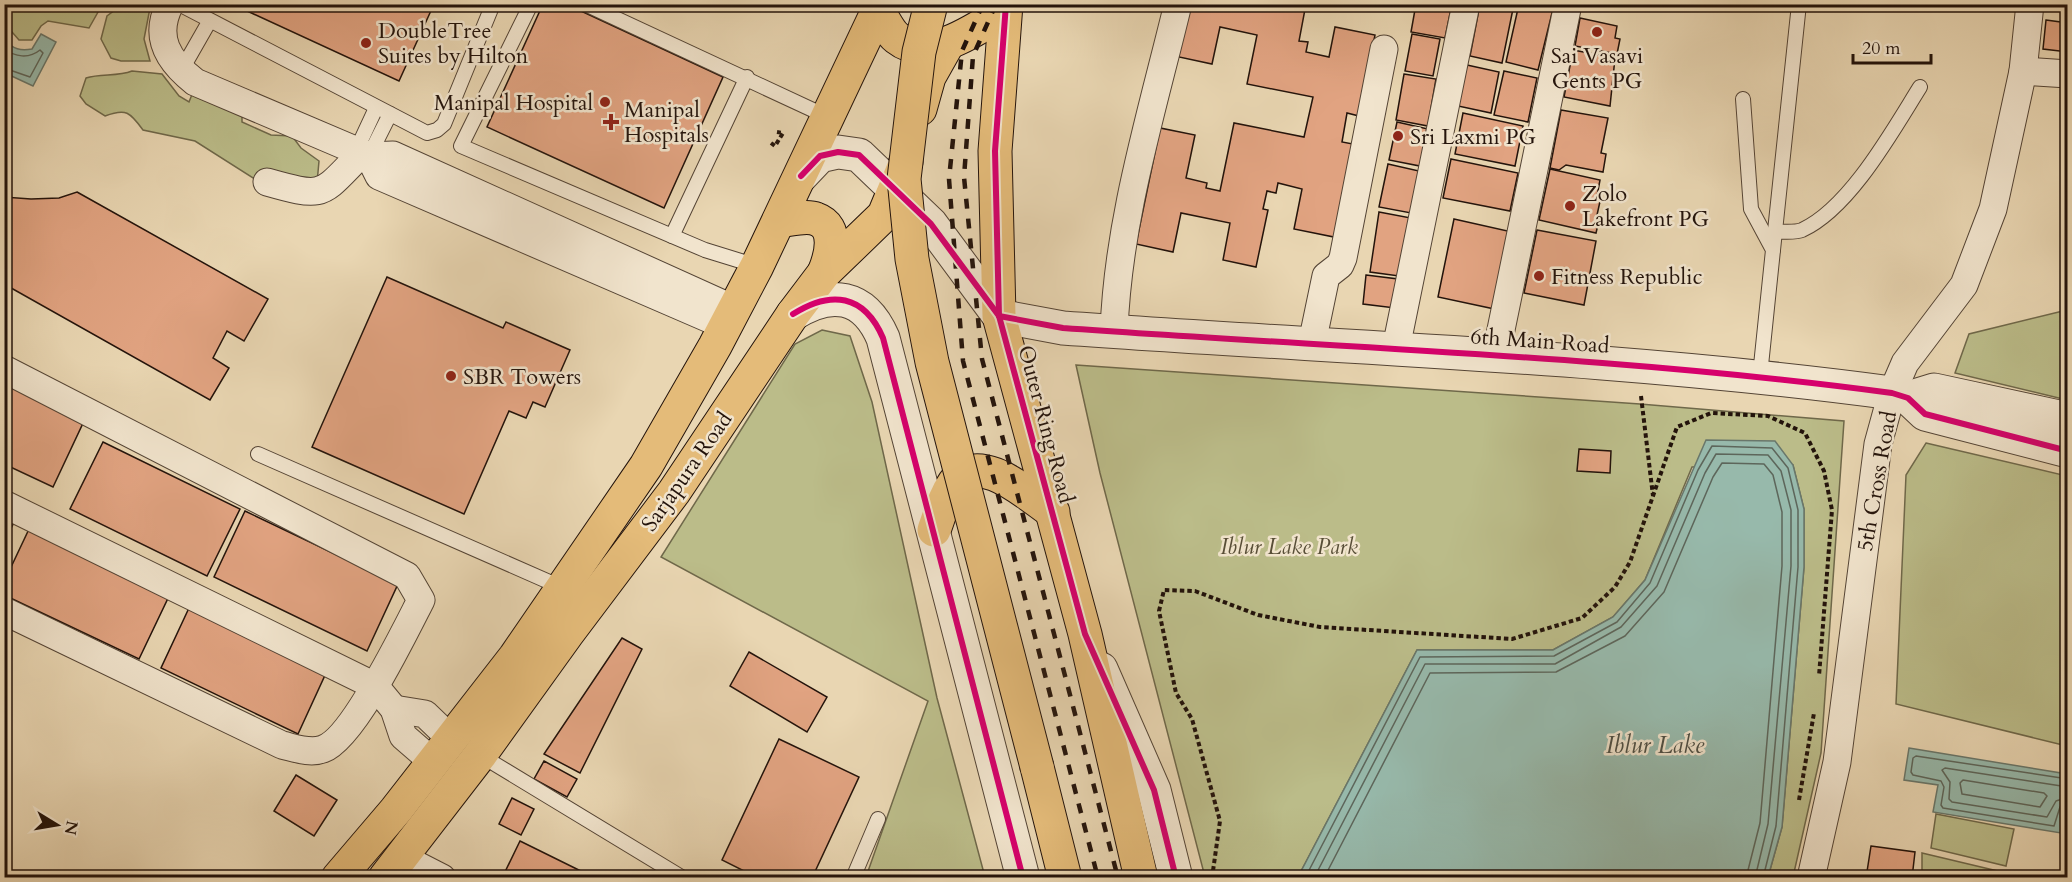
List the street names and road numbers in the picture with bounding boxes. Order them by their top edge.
street label: 6th Main Road [1469,321,1611,361]
street label: Outer Ring Road [1011,342,1082,507]
street label: Sarjapura Road [634,405,739,537]
street label: 5th Cross Road [1850,408,1904,554]

